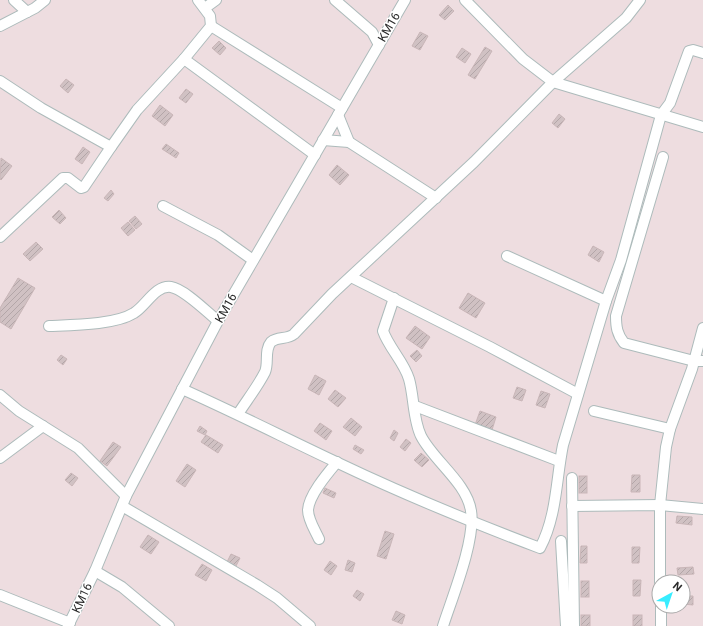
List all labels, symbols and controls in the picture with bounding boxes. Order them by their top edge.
street label: KM16 [375,10,403,44]
street label: KM16 [212,291,240,325]
north arrow [651,574,691,614]
text: N [670,579,684,594]
street label: KM16 [69,581,95,615]

